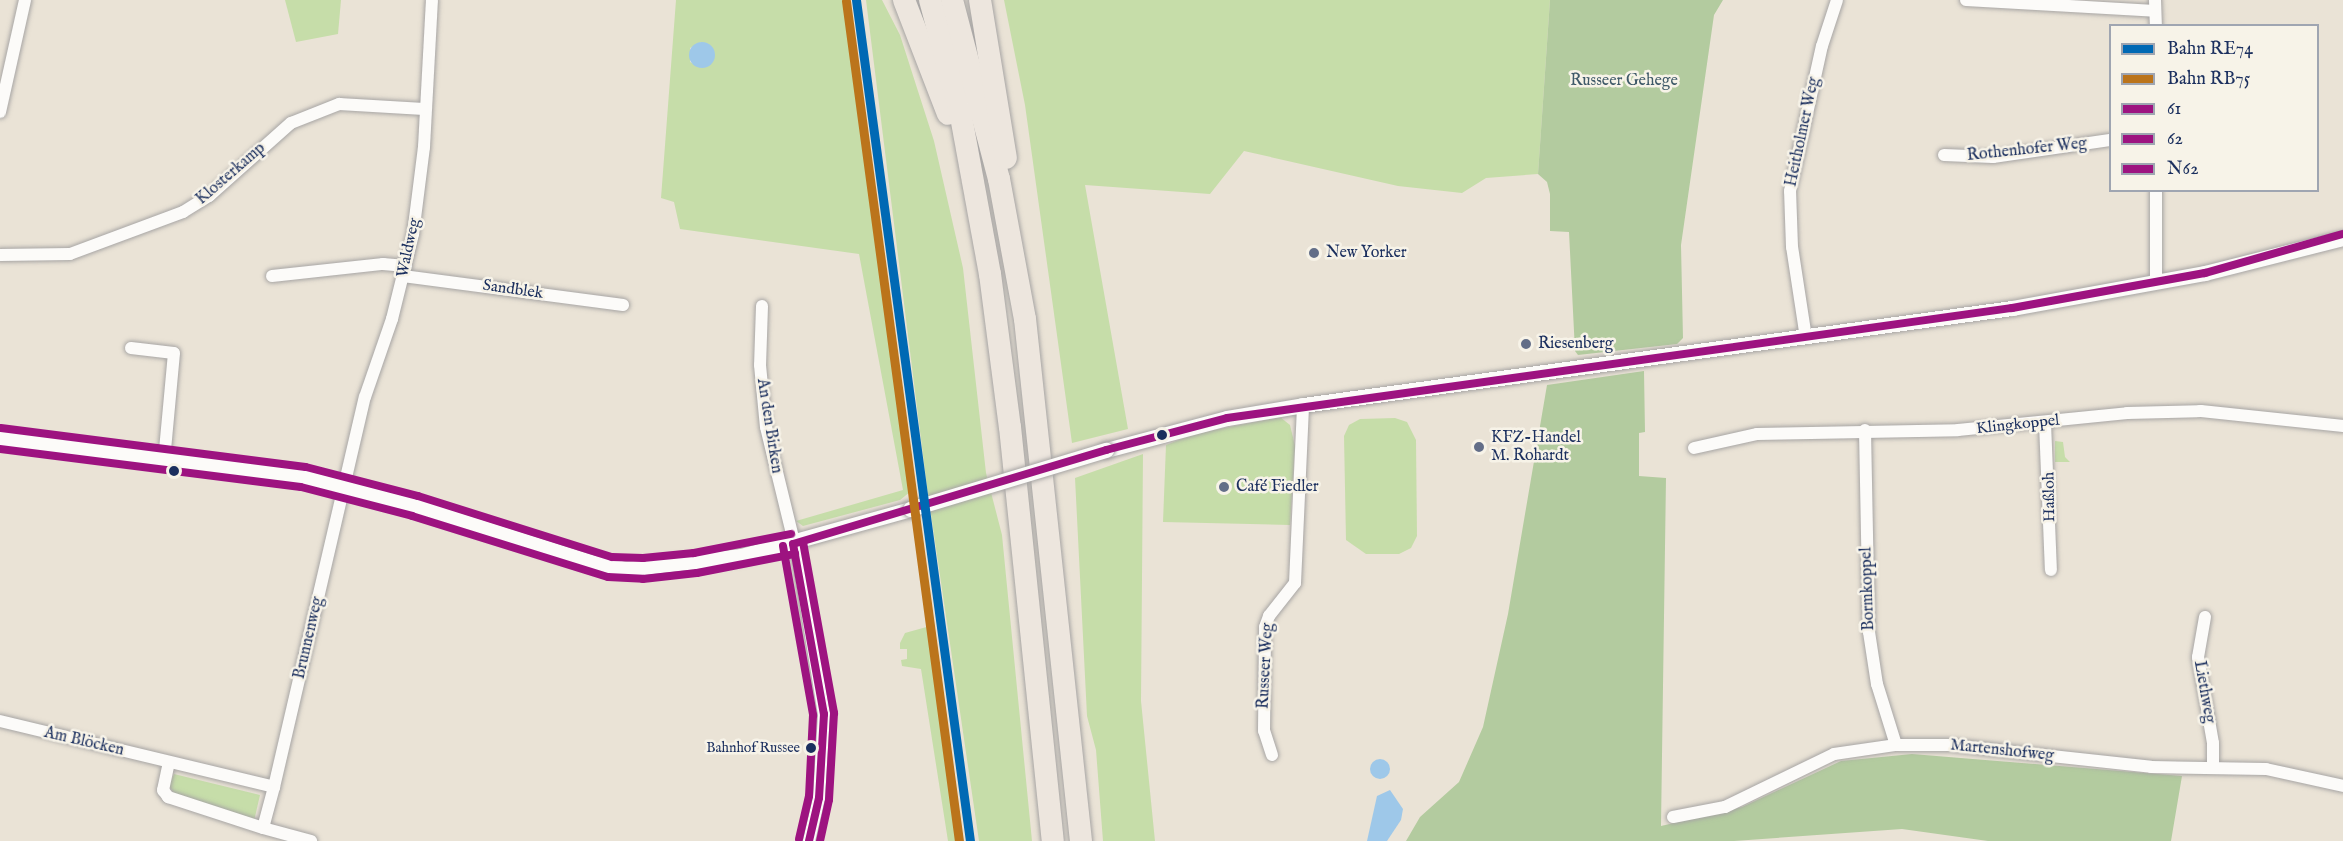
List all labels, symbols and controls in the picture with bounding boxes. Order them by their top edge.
legend [2109,24,2319,192]
text: Bahn RE74 [2167,38,2253,61]
text: Bahn RB75 [2167,68,2250,91]
park label: Russeer Gehege [1570,71,1678,91]
street label: Heitholmer Weg [1782,75,1824,189]
text: 61 [2167,98,2181,121]
text: 62 [2167,128,2183,151]
street label: Rothenhofer Weg [1966,134,2088,166]
street label: Klosterkamp [193,139,269,209]
text: N62 [2167,158,2199,181]
street label: Waldweg [393,216,425,280]
place label: New Yorker [1326,243,1407,263]
marker: New Yorker [1307,246,1321,260]
street label: Sandblek [482,276,544,304]
place label: Riesenberg [1538,334,1614,354]
marker: Riesenberg [1519,337,1533,351]
street label: An den Birken [752,377,786,475]
street label: Klingkoppel [1975,411,2061,439]
place label: KFZ-Handel M. Rohardt [1491,428,1581,466]
unlabelled marker [1156,429,1168,441]
marker: KFZ-Handel M. Rohardt [1472,440,1486,454]
unlabelled marker [168,465,180,477]
street label: Haßloh [2040,472,2060,522]
place label: Café Fiedler [1236,477,1319,497]
marker: Café Fiedler [1217,480,1231,494]
street label: Bormkoppel [1857,547,1879,631]
street label: Brunnenweg [290,595,328,681]
street label: Russeer Weg [1254,622,1278,710]
street label: Liethweg [2189,659,2219,725]
street label: Am Blöcken [42,723,126,761]
street label: Martenshofweg [1949,736,2055,766]
place label: Bahnhof Russee [706,740,800,756]
marker: Bahnhof Russee [805,742,817,754]

